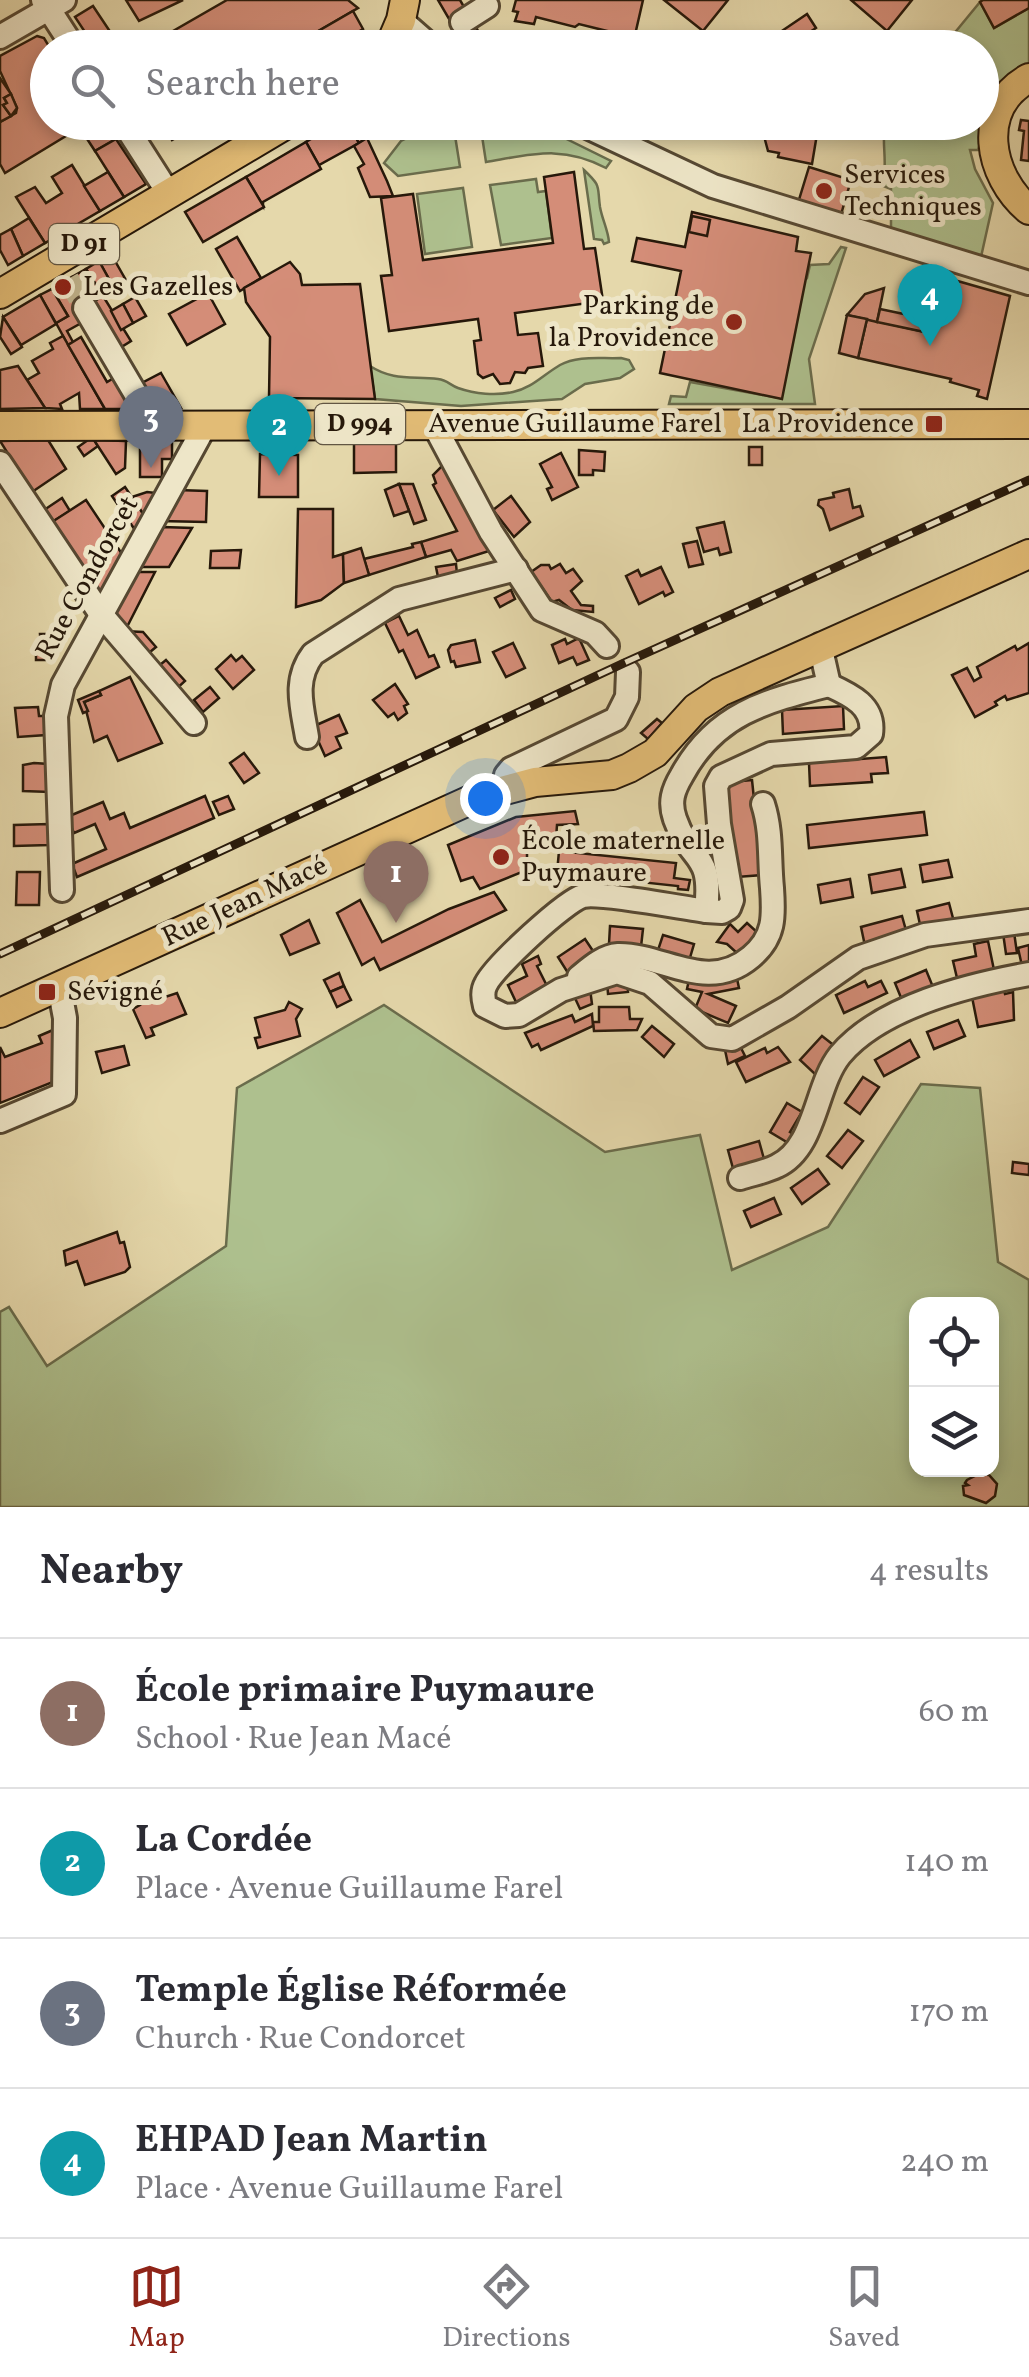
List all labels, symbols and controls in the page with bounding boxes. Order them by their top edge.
search box [30,30,999,140]
icon: search [65,58,120,113]
text: Search here [145,59,340,112]
place label: Services Techniques [844,156,982,227]
marker: Services Techniques [813,180,835,202]
road number: D 91 [49,224,119,264]
pin: 4 [898,264,962,346]
place label: Les Gazelles [83,268,233,307]
marker: Les Gazelles [52,276,74,298]
place label: Parking de la Providence [549,287,714,358]
marker: Parking de la Providence [723,311,745,333]
pin: 3 [118,386,184,468]
pin: 2 [246,394,312,476]
road number: D 994 [315,404,405,444]
street label: Avenue Guillaume Farel [428,405,722,444]
place label: La Providence [741,405,914,444]
marker: La Providence [923,413,945,435]
street label: Rue Condorcet [27,489,149,667]
your location [460,773,511,824]
place label: École maternelle Puymaure [521,822,725,893]
pin: 1 [364,840,428,923]
marker: École maternelle Puymaure [490,846,512,868]
street label: Rue Jean Macé [156,847,334,957]
place label: Sévigné [67,973,163,1012]
marker: Sévigné [36,981,58,1003]
map controls [909,1297,999,1477]
button: locate [909,1297,999,1387]
button: layers [909,1387,999,1477]
text: Nearby [40,1543,183,1602]
text: 4 results [869,1550,989,1594]
text: École primaire Puymaure [135,1665,595,1718]
text: 1 [66,1691,79,1735]
text: 60 m [919,1691,989,1735]
text: School · Rue Jean Macé [135,1718,451,1762]
text: La Cordée [135,1815,312,1868]
text: 2 [64,1841,81,1885]
text: 140 m [904,1841,989,1885]
text: Place · Avenue Guillaume Farel [135,1868,563,1912]
text: Temple Église Réformée [135,1965,567,2018]
text: 3 [64,1991,81,2035]
text: 170 m [908,1991,989,2035]
text: Church · Rue Condorcet [135,2018,466,2062]
text: EHPAD Jean Martin [135,2115,488,2168]
text: 4 [63,2141,82,2185]
text: 240 m [900,2141,989,2185]
text: Place · Avenue Guillaume Farel [135,2168,563,2212]
tab: Map [129,2259,185,2358]
tab: Directions [442,2259,571,2358]
tab: Saved [828,2259,900,2358]

